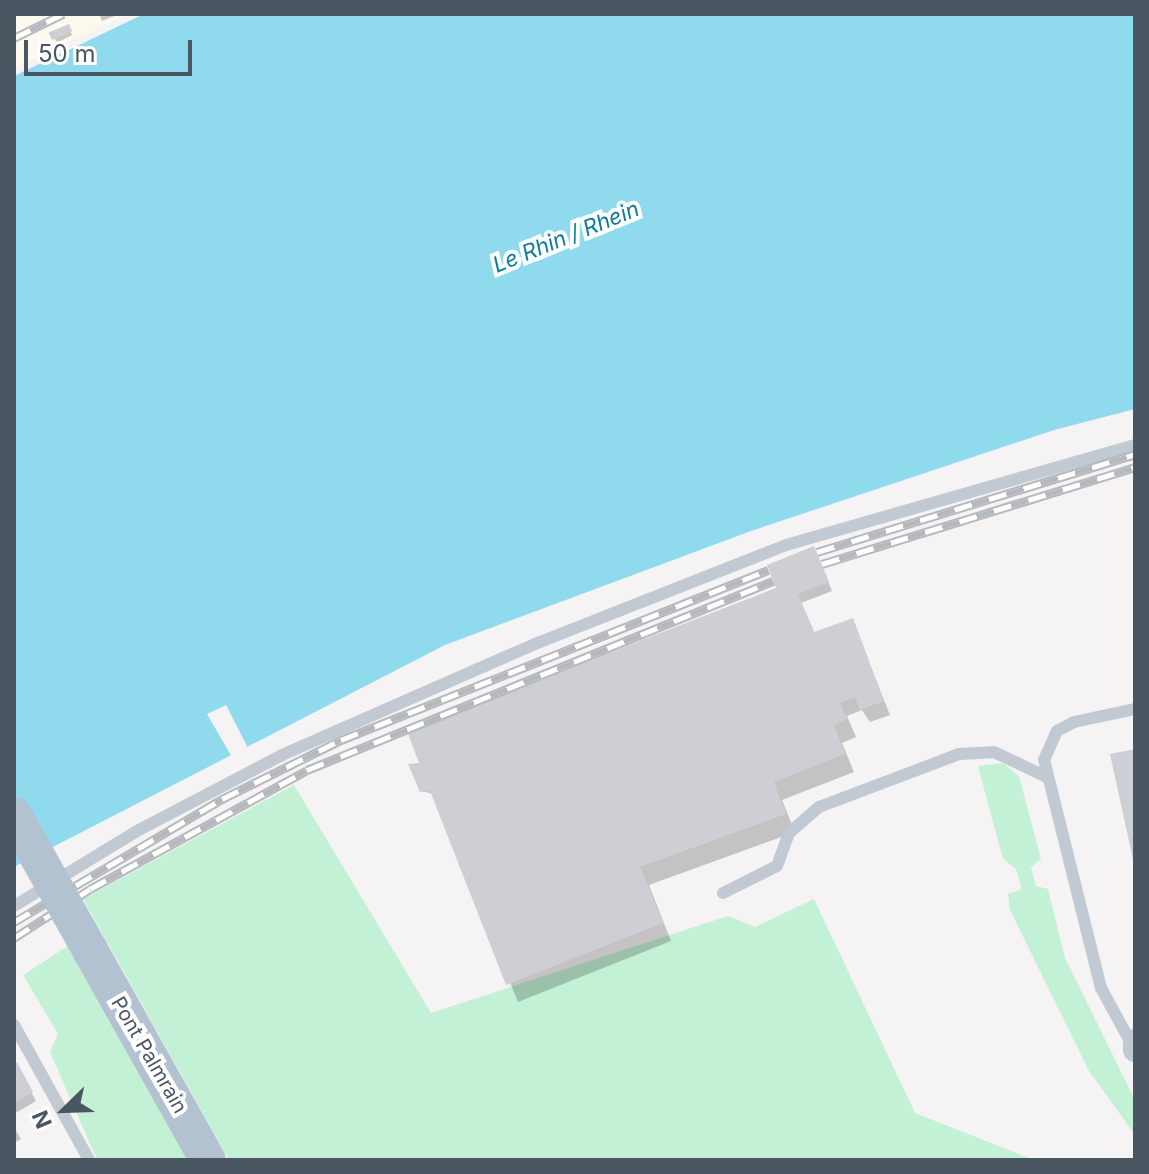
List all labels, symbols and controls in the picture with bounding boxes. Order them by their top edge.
scale bar [28,24,196,74]
text: 50 m [38,39,96,68]
water label: Le Rhin / Rhein [489,196,643,278]
street label: Pont Palmrain [106,993,192,1117]
north arrow [24,1070,104,1150]
text: N [27,1107,57,1132]

